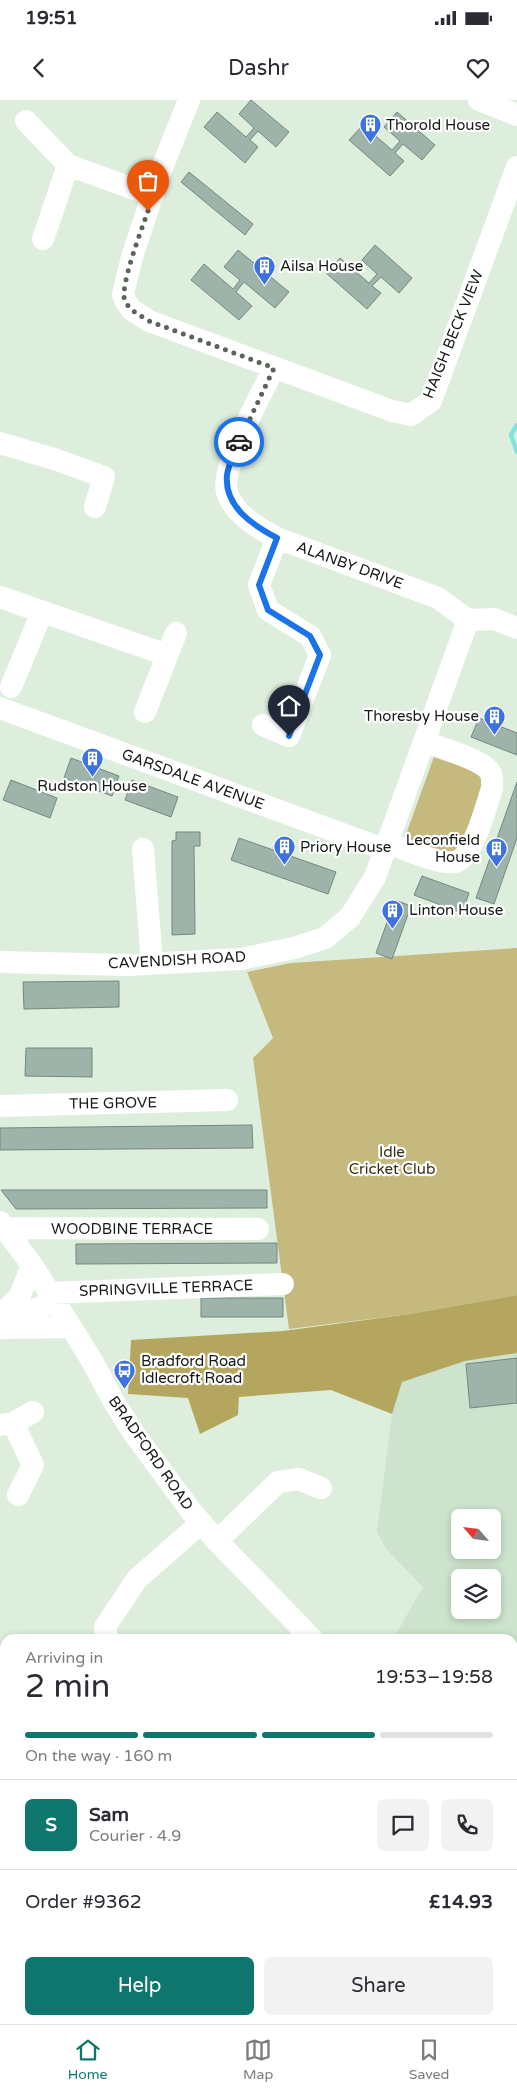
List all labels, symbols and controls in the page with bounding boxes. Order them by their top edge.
text: 19:51 [25,7,78,29]
icon: back [25,54,53,82]
icon: heart [464,54,492,82]
text: Dashr [228,55,289,81]
building icon: Thorold House [358,113,382,144]
place label: Thorold House [386,116,490,134]
pin [127,160,169,211]
icon: bag [134,167,162,195]
building icon: Ailsa House [252,254,276,285]
place label: Ailsa House [280,257,363,275]
street label: HAIGH BECK VIEW [419,267,487,401]
courier [214,417,264,467]
icon: car [225,428,253,456]
street label: ALANBY DRIVE [294,537,406,593]
pin [268,685,310,736]
icon: home [275,692,303,720]
building icon: Thoresby House [483,704,507,735]
place label: Thoresby House [364,707,479,725]
street label: GARSDALE AVENUE [119,745,267,813]
building icon: Rudston House [80,746,104,777]
place label: Rudston House [37,777,147,795]
place label: Leconfield House [406,831,480,866]
building icon: Priory House [272,835,296,866]
building icon: Leconfield House [484,837,508,868]
place label: Priory House [300,838,391,856]
building icon: Linton House [381,898,405,929]
place label: Linton House [409,901,503,919]
street label: CAVENDISH ROAD [108,947,246,973]
street label: THE GROVE [69,1093,157,1113]
park label: Idle Cricket Club [349,1143,435,1178]
street label: WOODBINE TERRACE [51,1220,213,1238]
street label: SPRINGVILLE TERRACE [79,1276,253,1300]
place label: Bradford Road Idlecroft Road [141,1352,246,1387]
bus stop icon: Bradford Road Idlecroft Road [113,1358,137,1389]
street label: BRADFORD ROAD [105,1392,197,1514]
north arrow [451,1509,501,1559]
map controls [451,1509,501,1619]
button: layers [451,1569,501,1619]
text: Arriving in [25,1648,103,1668]
text: 19:53–19:58 [375,1666,493,1688]
text: 2 min [25,1668,110,1706]
text: On the way · 160 m [25,1746,172,1766]
button: chat [377,1799,429,1851]
button: phone [441,1799,493,1851]
text: Sam [89,1804,129,1826]
text: S [45,1814,57,1836]
text: Courier · 4.9 [89,1826,181,1846]
text: Order #9362 [25,1891,142,1913]
text: £14.93 [429,1891,493,1913]
button: Help [25,1957,254,2015]
button: Share [264,1957,493,2015]
tab: Home [68,2036,107,2083]
tab: Map [243,2036,273,2083]
tab: Saved [409,2036,449,2083]

